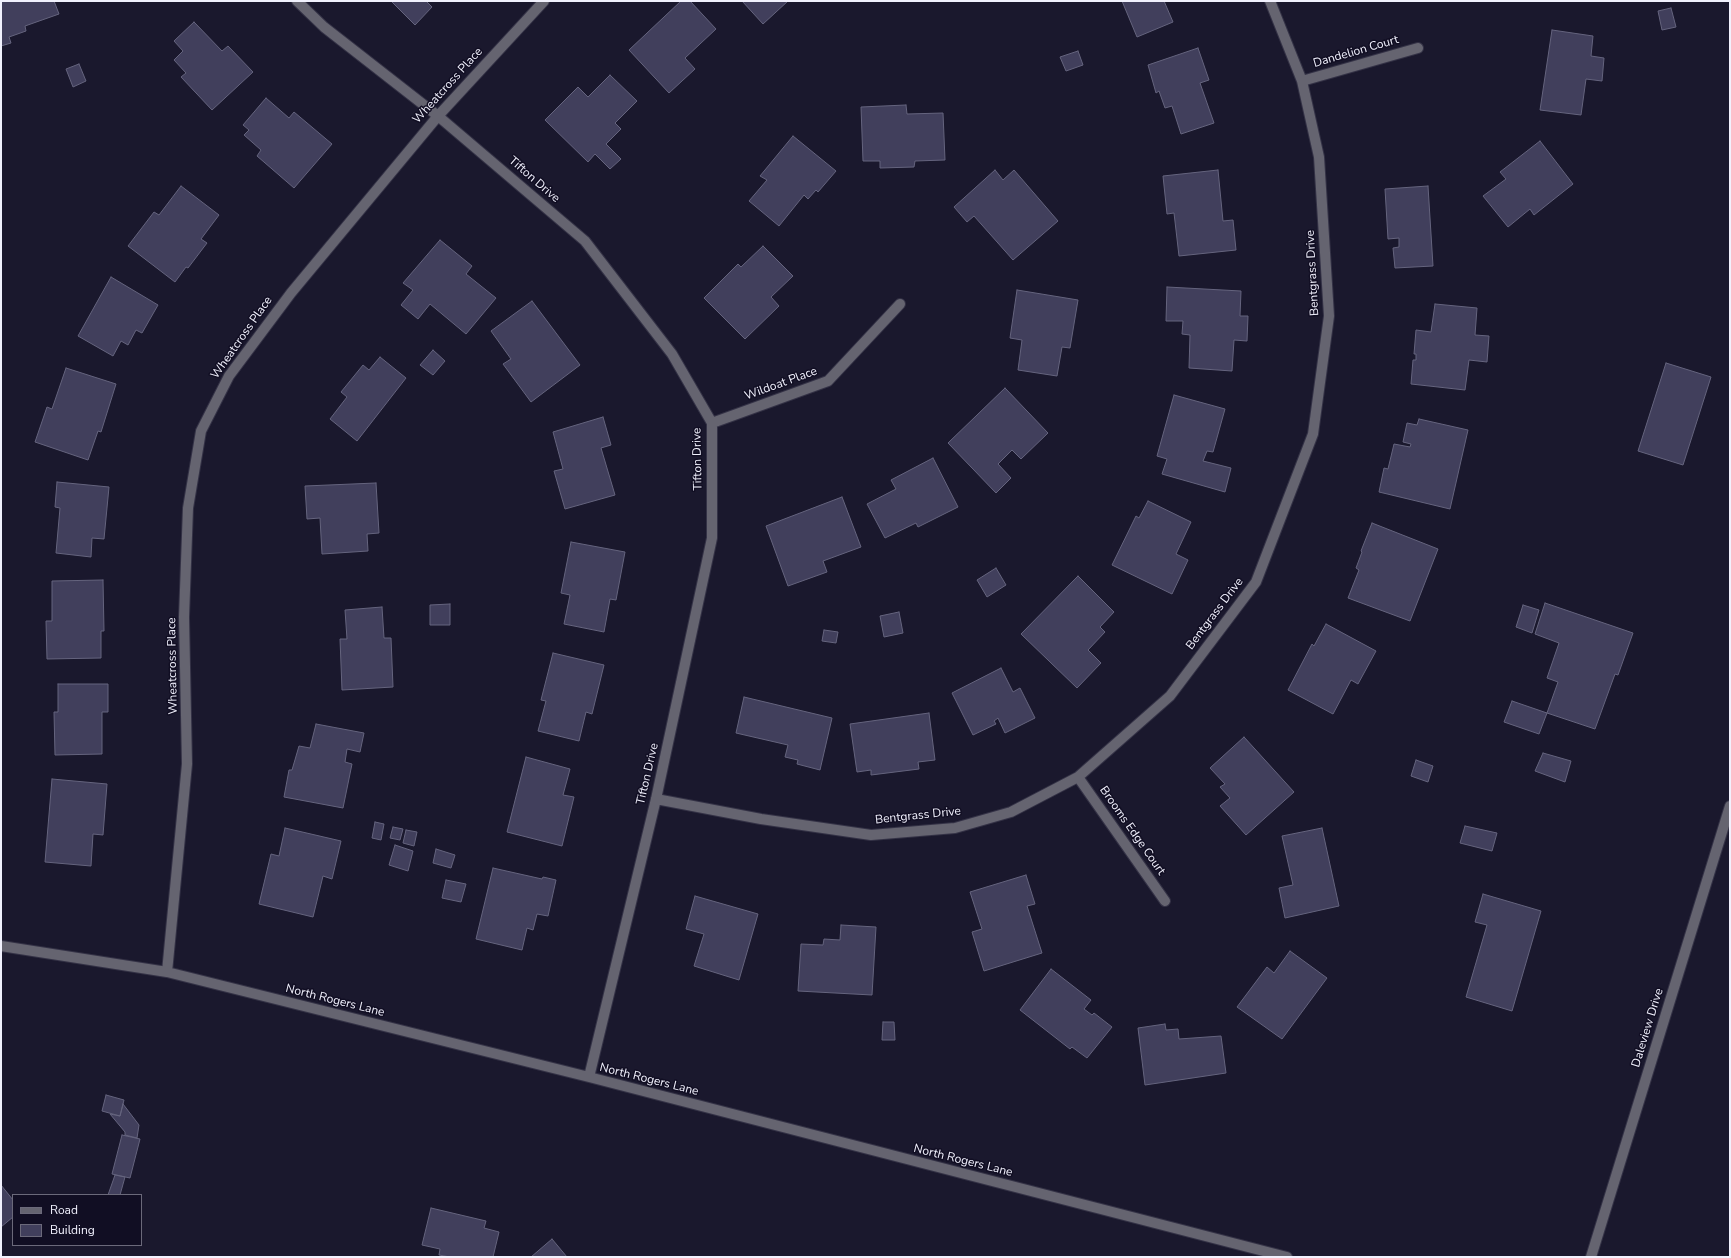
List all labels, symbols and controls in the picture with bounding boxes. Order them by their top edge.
street label: Dandelion Court [1312,33,1400,71]
street label: Wheatcross Place [410,45,486,127]
street label: Tifton Drive [506,154,562,206]
street label: Bentgrass Drive [1304,230,1322,316]
street label: Wheatcross Place [208,294,276,382]
street label: Wildoat Place [743,364,819,404]
street label: Tifton Drive [690,427,706,491]
street label: Bentgrass Drive [1183,575,1247,653]
street label: Wheatcross Place [165,617,181,715]
street label: Tifton Drive [634,742,662,806]
street label: Brooms Edge Court [1096,784,1168,878]
street label: Bentgrass Drive [874,804,962,828]
street label: North Rogers Lane [284,982,386,1020]
street label: Daleview Drive [1629,987,1667,1069]
street label: North Rogers Lane [598,1061,700,1099]
street label: North Rogers Lane [912,1142,1014,1180]
legend [12,1194,142,1246]
text: Road [50,1202,78,1218]
text: Building [50,1222,95,1238]

